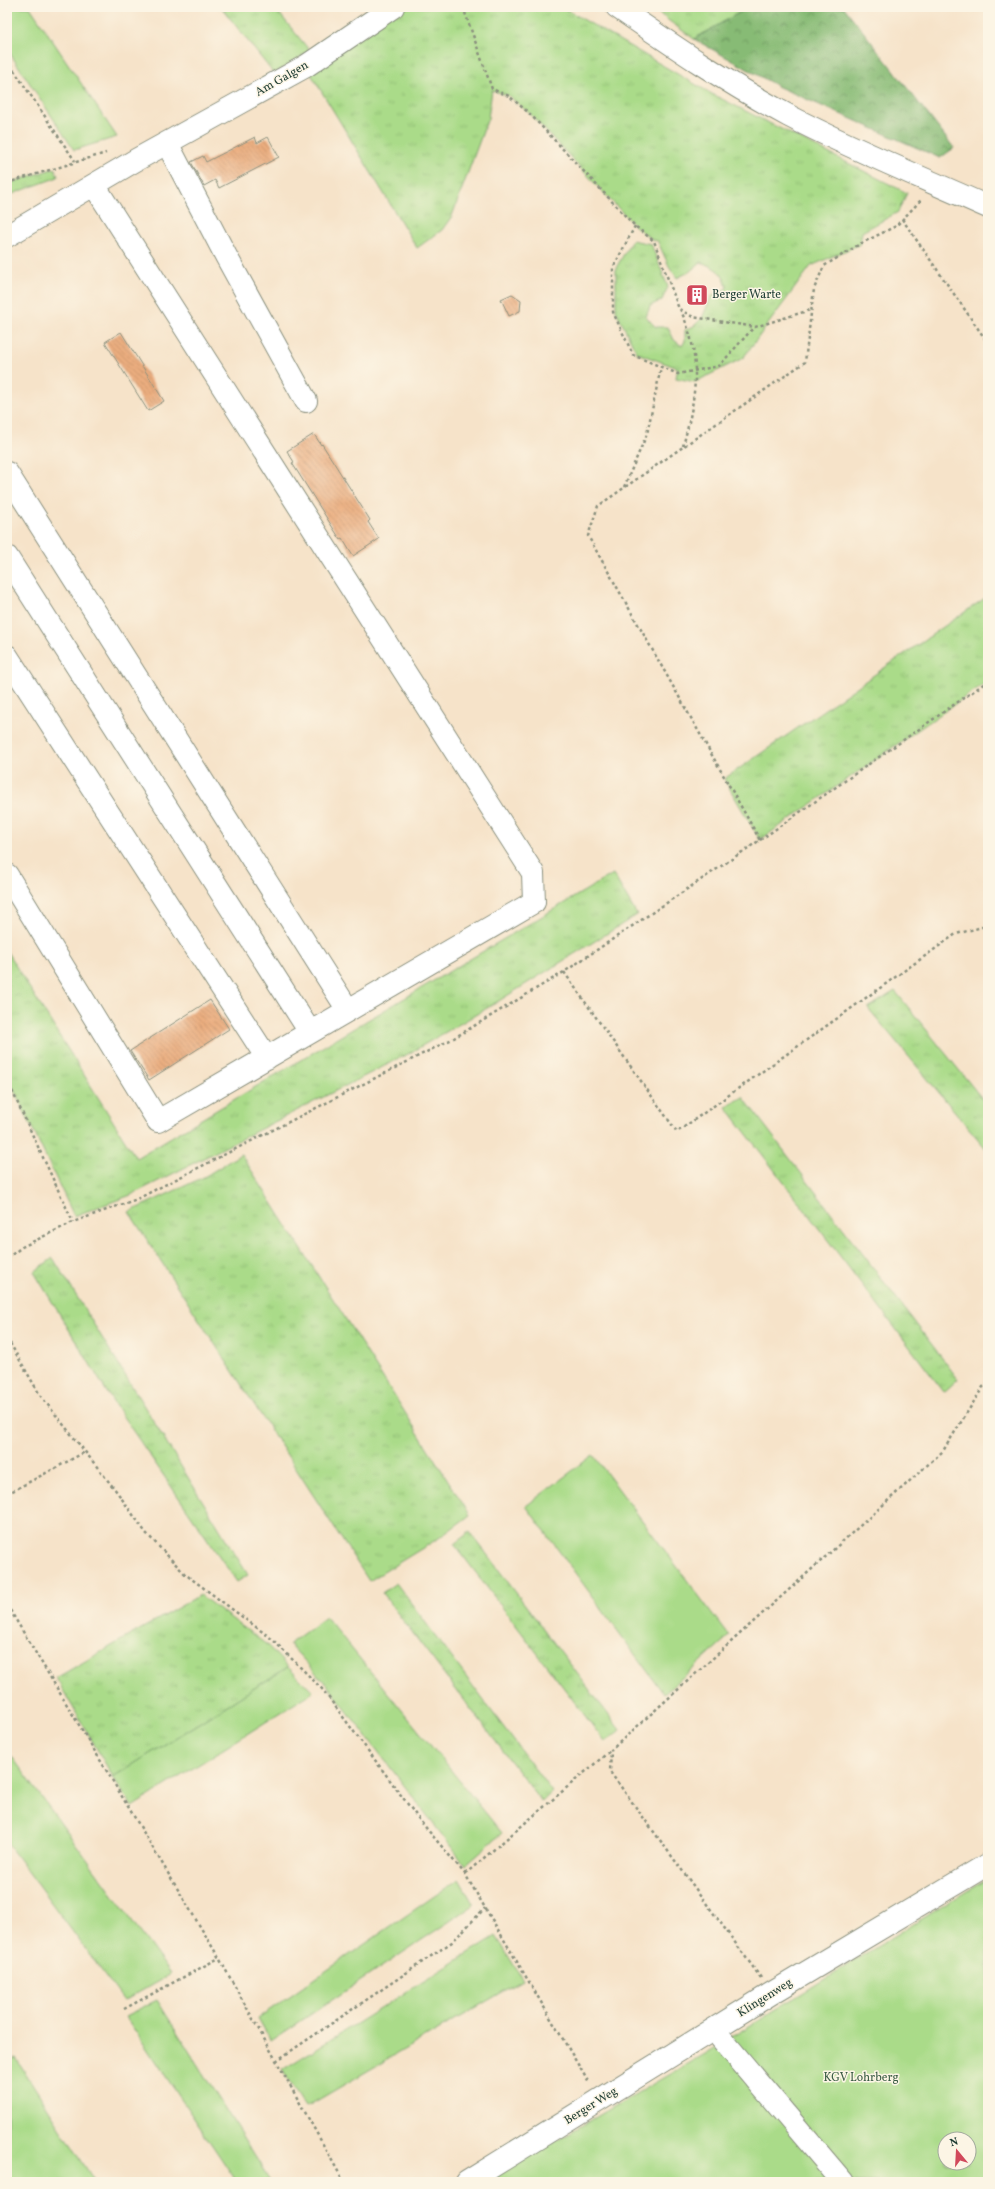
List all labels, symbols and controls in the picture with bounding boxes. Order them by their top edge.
street label: Am Galgen [253,57,311,101]
building icon: Berger Warte [684,282,710,308]
place label: Berger Warte [712,287,781,303]
street label: Klingenweg [734,1975,796,2021]
park label: KGV Lohrberg [823,2070,899,2086]
street label: Berger Weg [561,2083,621,2129]
north arrow [937,2131,977,2171]
text: N [948,2135,960,2151]

